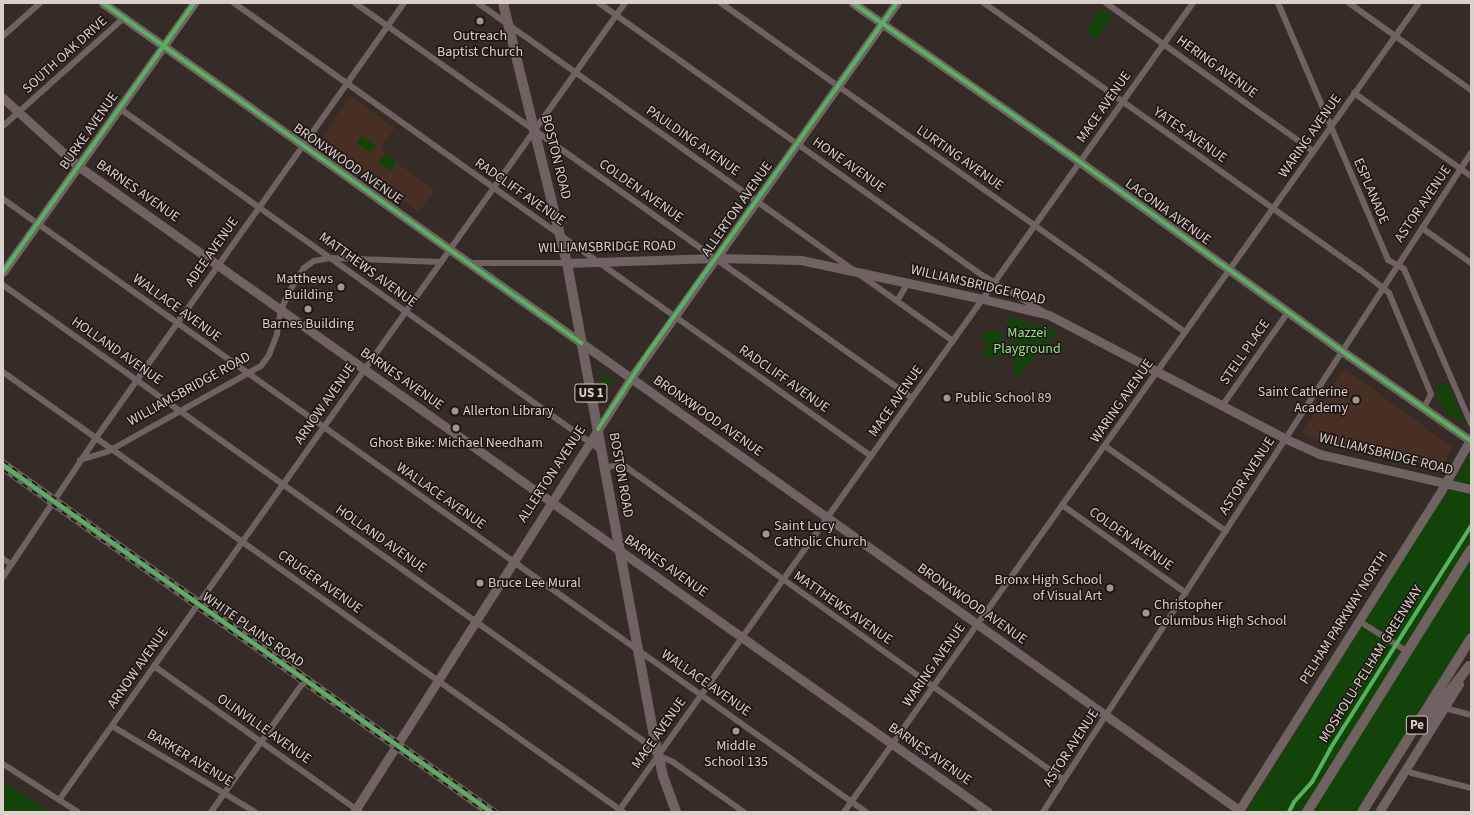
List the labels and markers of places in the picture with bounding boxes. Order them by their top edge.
marker: Outreach Baptist Church [475,16,485,26]
place label: Outreach Baptist Church [437,28,523,60]
place label: Matthews Building [276,271,333,304]
marker: Matthews Building [336,282,346,292]
marker: Barnes Building [303,304,313,314]
place label: Barnes Building [262,316,354,332]
place label: Saint Catherine Academy [1258,384,1348,416]
place label: Public School 89 [955,390,1051,406]
marker: Public School 89 [942,393,952,403]
marker: Saint Catherine Academy [1351,395,1361,405]
place label: Allerton Library [463,403,553,419]
marker: Allerton Library [450,406,460,416]
marker: Ghost Bike: Michael Needham [451,423,461,433]
place label: Ghost Bike: Michael Needham [369,435,543,451]
place label: Saint Lucy Catholic Church [774,518,867,550]
marker: Saint Lucy Catholic Church [761,529,771,539]
place label: Bronx High School of Visual Art [994,572,1102,604]
place label: Bruce Lee Mural [488,575,581,591]
marker: Bruce Lee Mural [475,578,485,588]
marker: Bronx High School of Visual Art [1105,583,1115,593]
place label: Christopher Columbus High School [1154,597,1287,630]
marker: Christopher Columbus High School [1141,608,1151,618]
marker: Middle School 135 [731,726,741,736]
place label: Middle School 135 [704,738,768,770]

